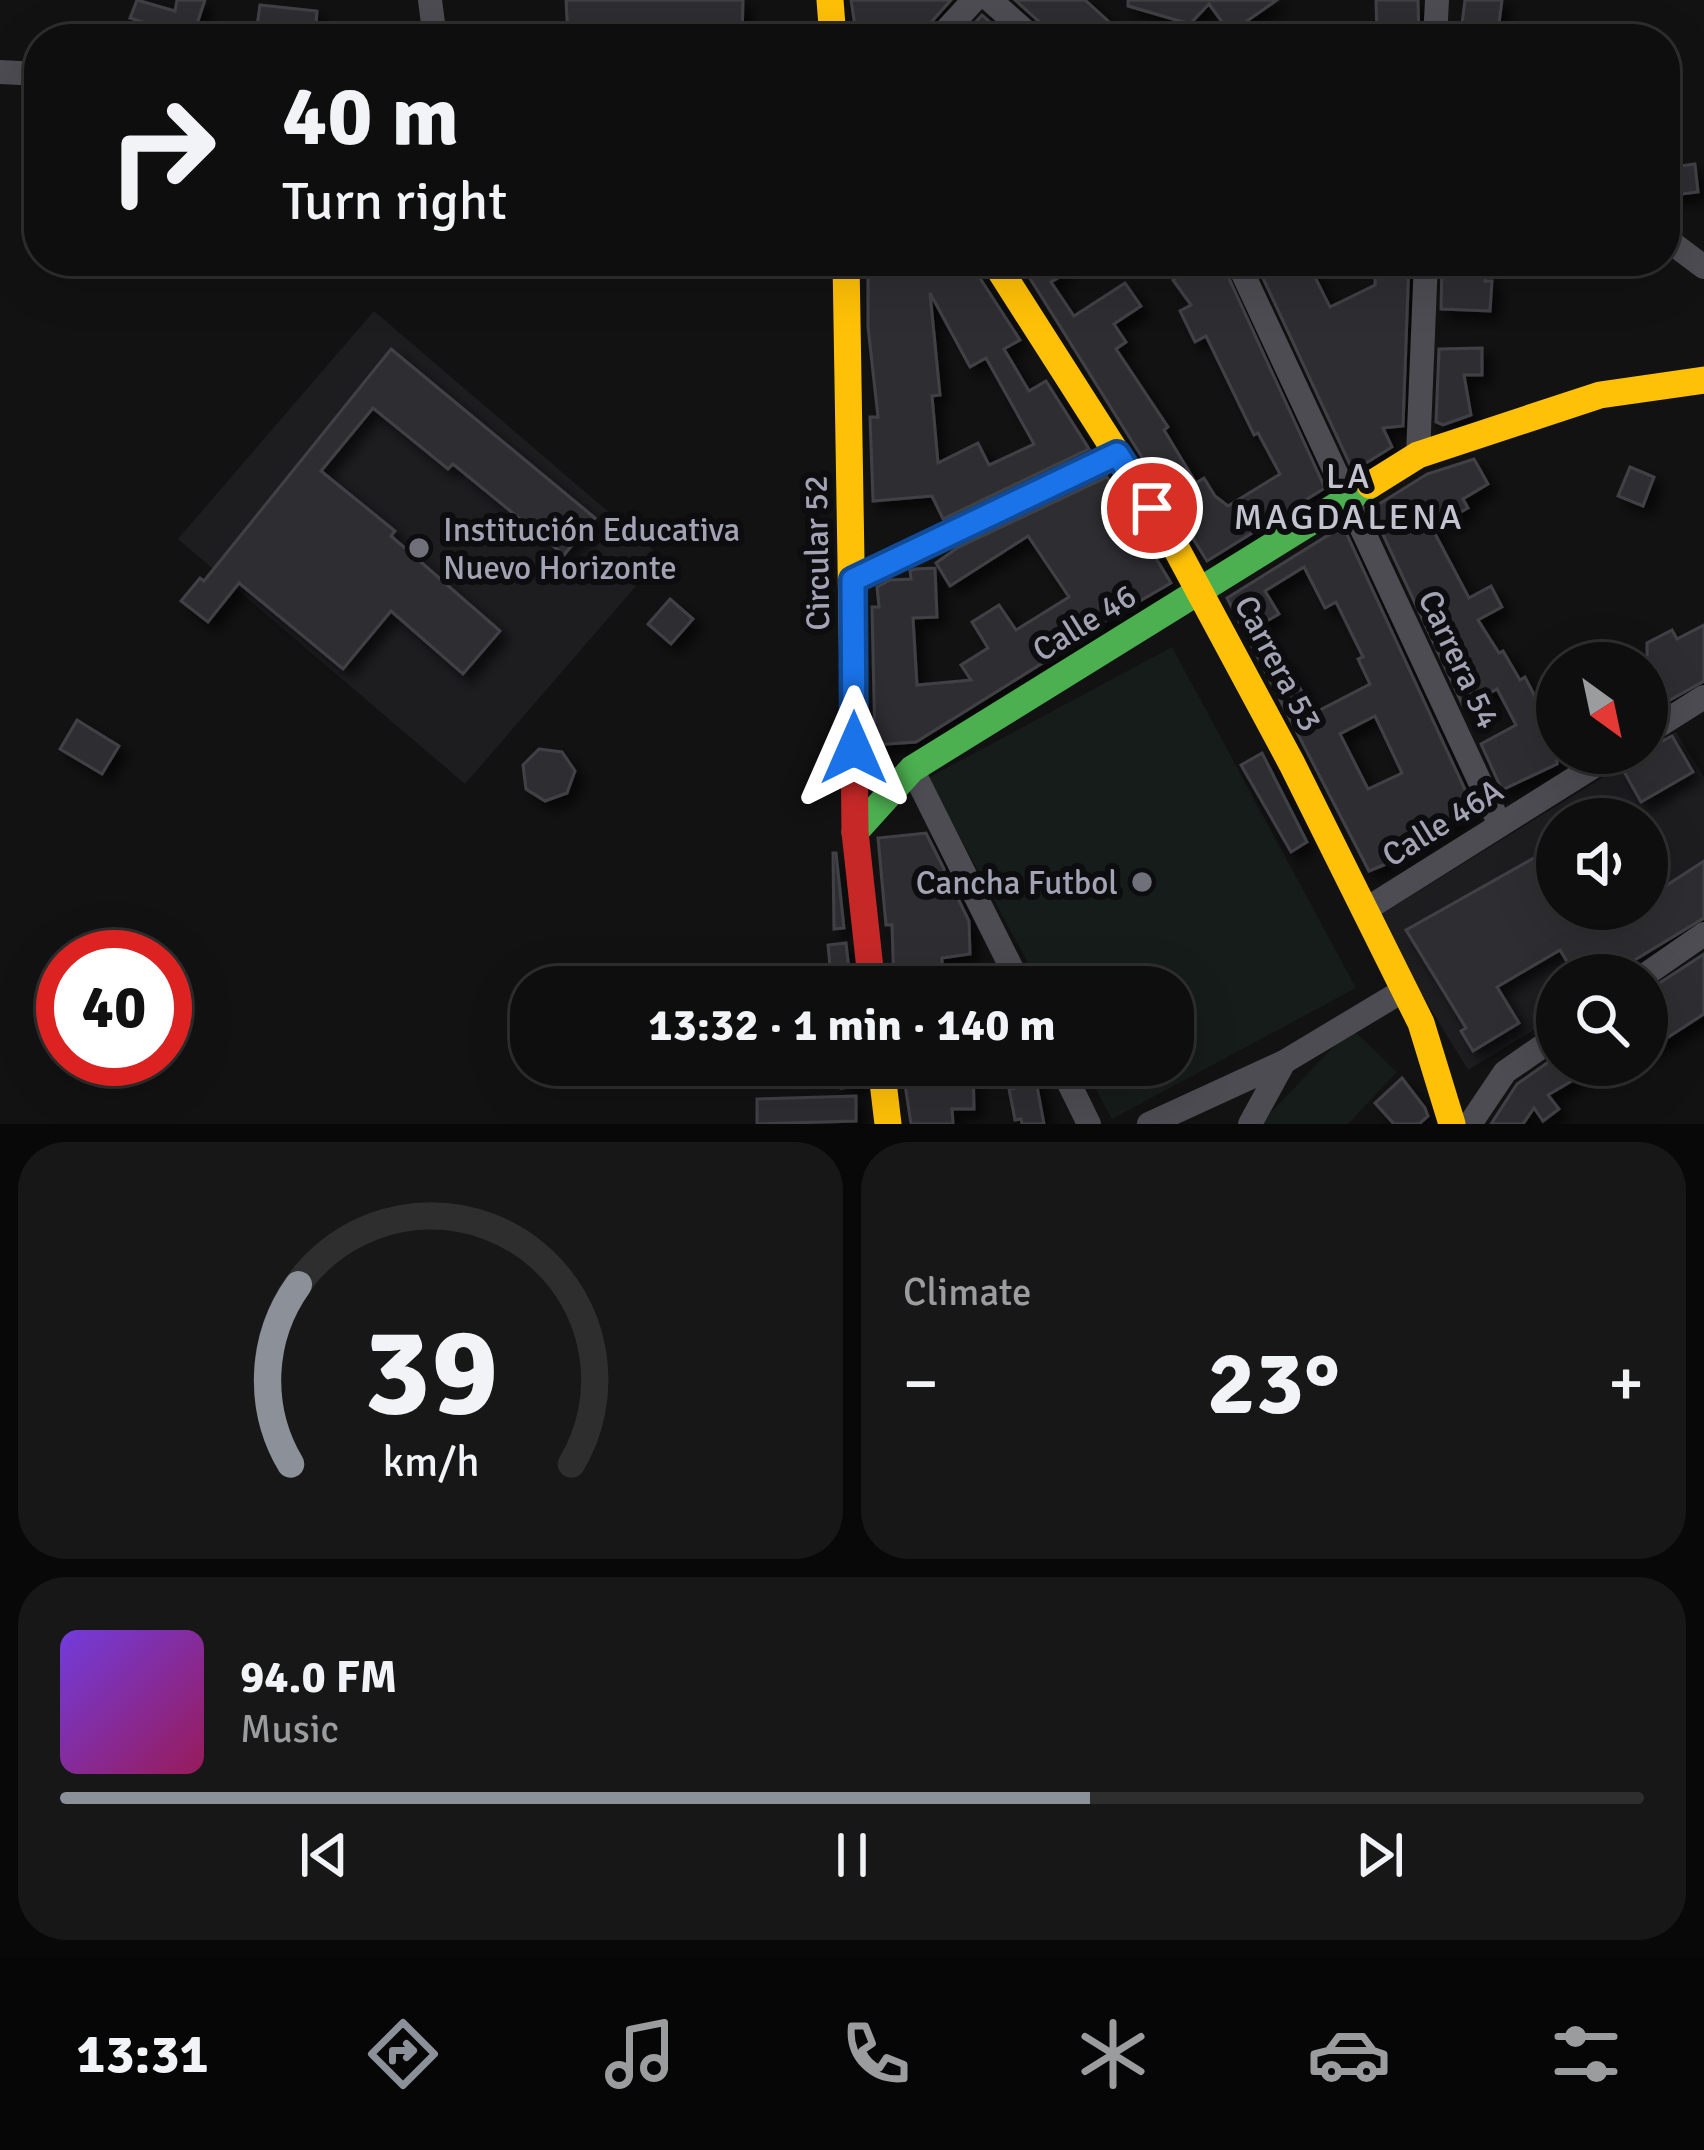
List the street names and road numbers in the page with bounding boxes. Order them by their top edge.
street label: Circular 52 [796,475,839,631]
street label: Calle 46 [1025,576,1144,671]
street label: Carrera 54 [1409,584,1509,735]
street label: Carrera 53 [1225,589,1331,739]
street label: Calle 46A [1375,770,1511,876]

